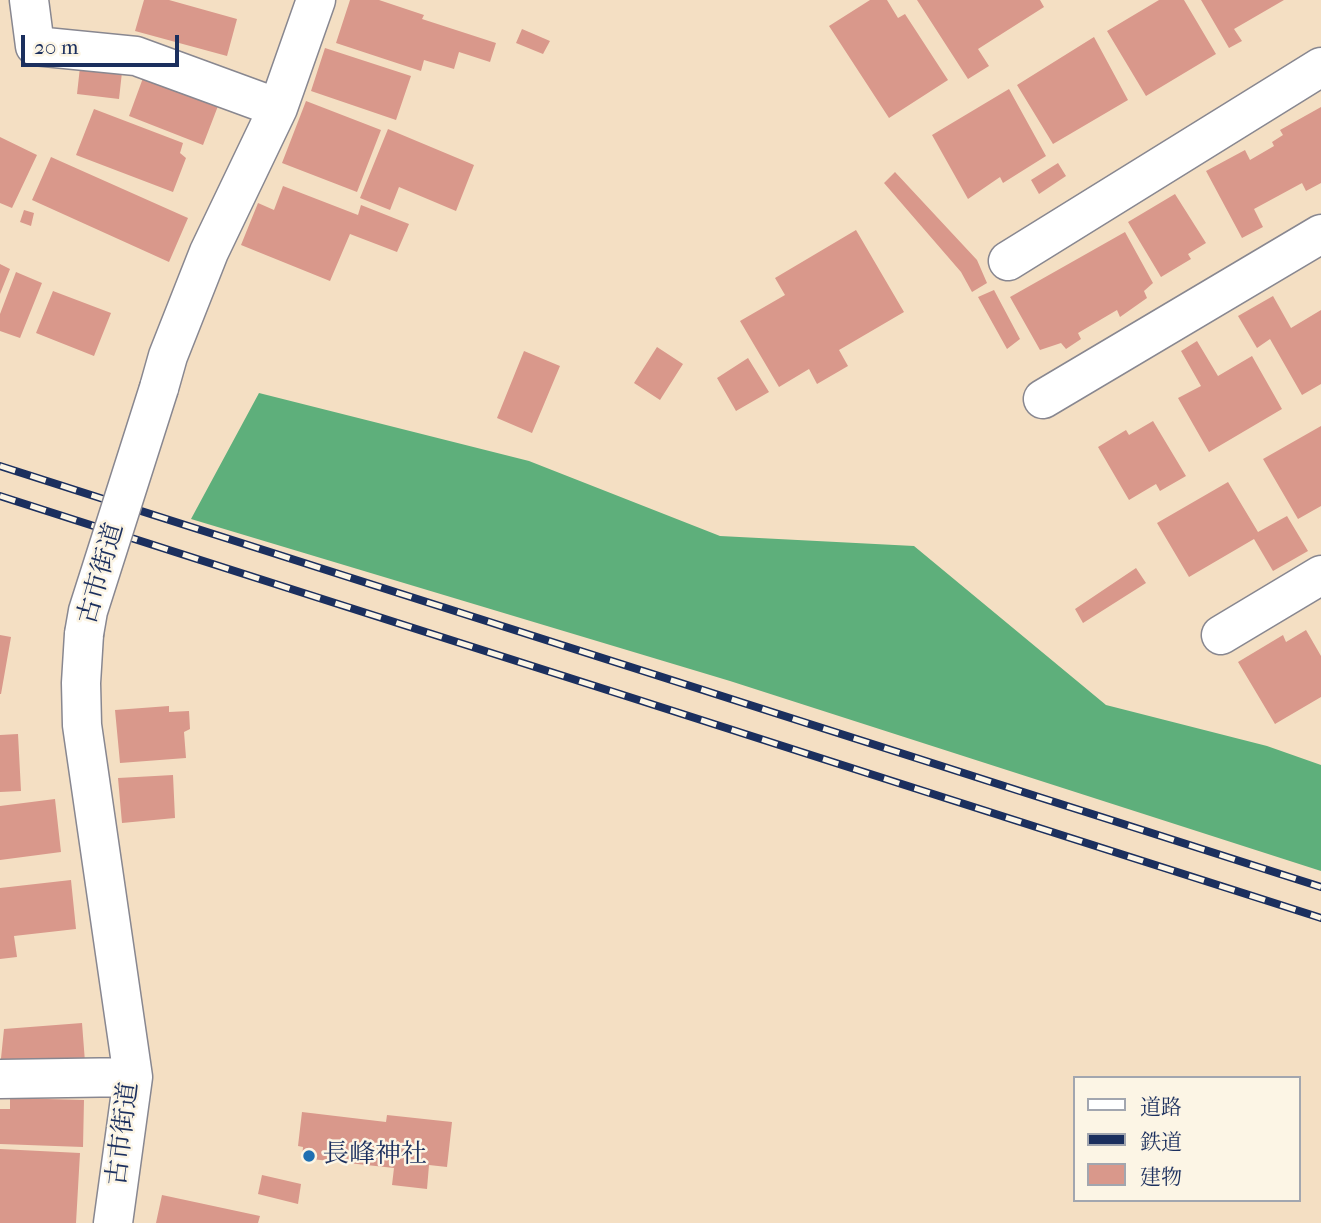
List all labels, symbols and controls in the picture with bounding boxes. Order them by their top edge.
scale bar [24,21,182,65]
text: 20 m [34,35,78,59]
street label: 古市街道 [73,520,131,628]
legend [1072,1076,1300,1202]
street label: 古市街道 [102,1080,146,1188]
text: 道路 [1140,1095,1182,1119]
text: 鉄道 [1140,1130,1182,1154]
place label: 長峰神社 [323,1140,427,1172]
marker: 長峰神社 [301,1148,317,1164]
text: 建物 [1140,1165,1182,1189]

